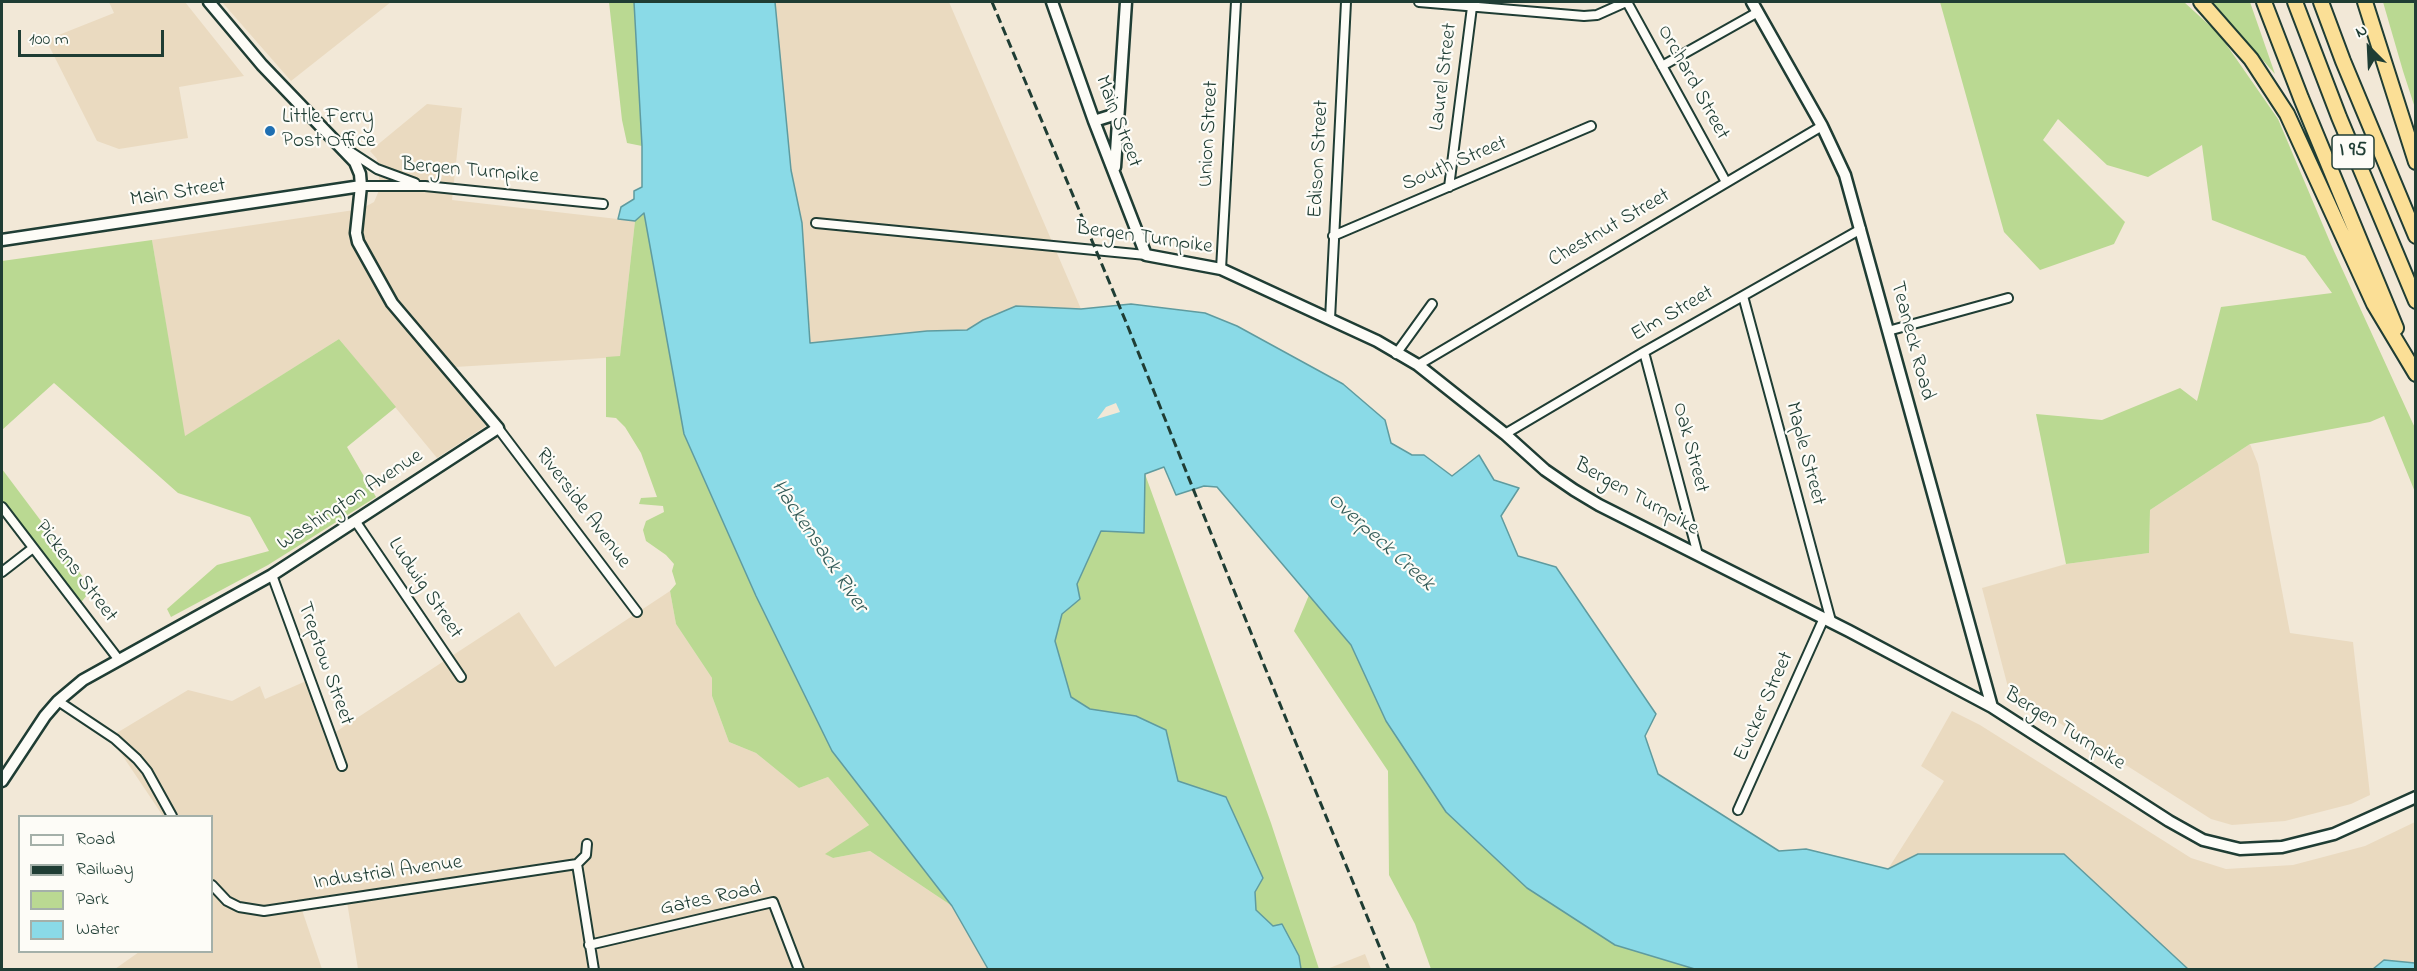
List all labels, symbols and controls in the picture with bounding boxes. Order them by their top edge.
scale bar [21,18,166,56]
north arrow [2339,18,2399,78]
text: N [2352,18,2371,45]
street label: Orchard Street [1650,21,1734,145]
street label: Laurel Street [1426,22,1464,132]
text: 100 m [29,27,69,53]
street label: Main Street [1088,72,1146,172]
street label: Union Street [1195,80,1225,188]
street label: Edison Street [1304,99,1336,219]
place label: Little Ferry Post Office [282,106,375,156]
marker: Little Ferry Post Office [263,124,277,138]
street label: South Street [1399,132,1511,198]
road number: I 95 [2332,135,2374,169]
street label: Bergen Turnpike [400,153,540,191]
street label: Main Street [128,174,228,214]
street label: Chestnut Street [1545,184,1675,274]
street label: Bergen Turnpike [1074,217,1214,261]
street label: Teaneck Road [1883,279,1939,403]
street label: Elm Street [1627,281,1719,349]
street label: Oak Street [1665,400,1713,496]
street label: Maple Street [1778,400,1830,508]
street label: Riverside Avenue [529,444,635,574]
street label: Washington Avenue [274,445,428,557]
street label: Bergen Turnpike [1570,454,1702,542]
water label: Hackensack River [764,475,872,619]
water label: Overpeck Creek [1321,488,1439,598]
street label: Pickens Street [28,516,122,628]
street label: Ludwig Street [381,534,467,644]
street label: Treptow Street [290,599,358,729]
street label: Eucker Street [1730,648,1800,766]
street label: Bergen Turnpike [1999,683,2129,777]
legend [18,815,213,953]
text: Road [76,827,115,853]
street label: Industrial Avenue [312,851,464,897]
text: Railway [76,857,133,883]
street label: Gates Road [658,877,764,923]
text: Park [76,887,109,913]
text: Water [76,917,119,943]

